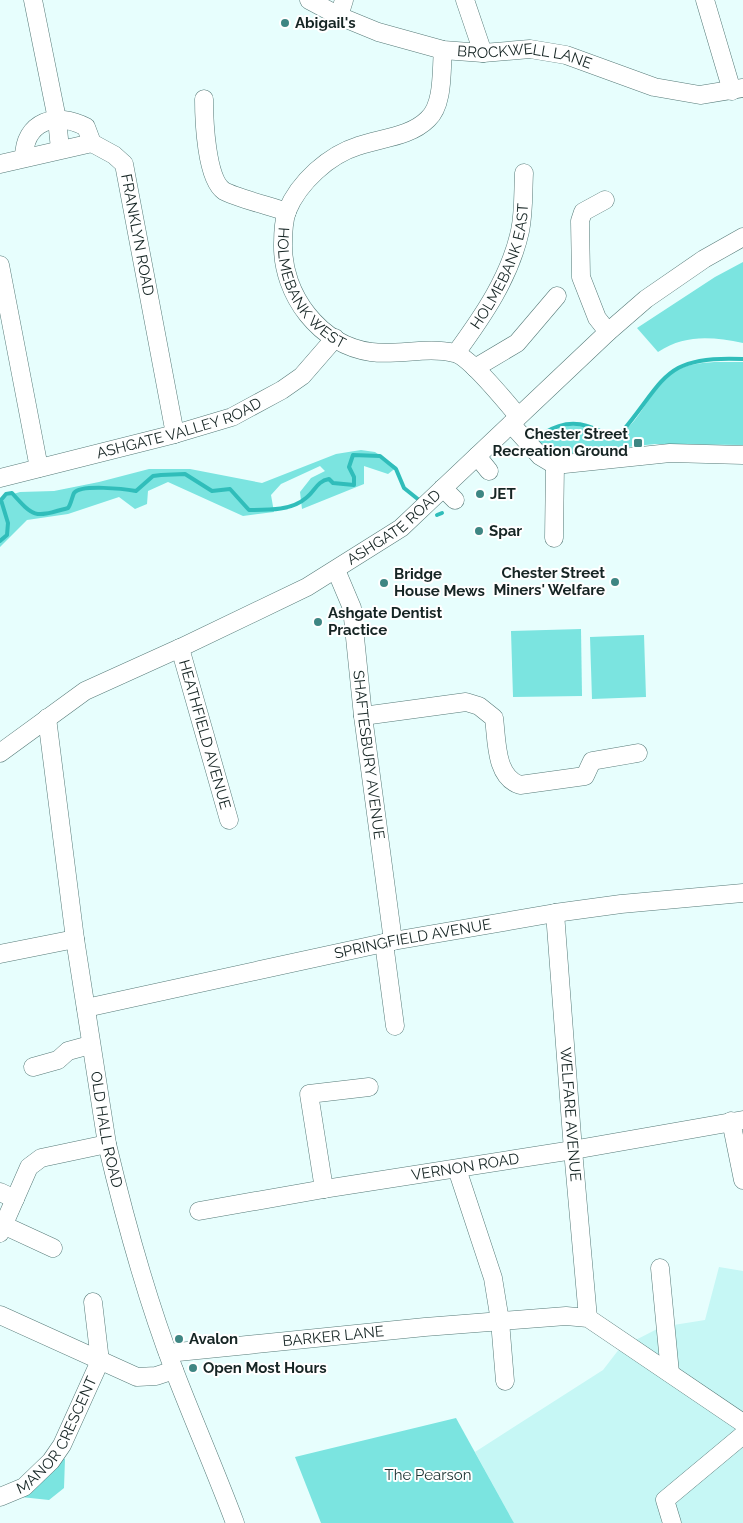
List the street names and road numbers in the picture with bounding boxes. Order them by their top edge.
street label: BROCKWELL LANE [456,40,594,73]
street label: FRANKLYN ROAD [117,172,158,298]
street label: HOLMEBANK EAST [467,203,532,333]
street label: HOLMEBANK WEST [274,227,349,352]
street label: ASHGATE VALLEY ROAD [95,394,265,462]
street label: ASHGATE ROAD [344,486,445,569]
street label: HEATHFIELD AVENUE [175,658,235,811]
street label: SHAFTESBURY AVENUE [349,669,388,841]
street label: SPRINGFIELD AVENUE [332,915,493,963]
street label: WELFARE AVENUE [556,1047,585,1182]
street label: OLD HALL ROAD [87,1070,126,1190]
street label: VERNON ROAD [410,1149,521,1184]
street label: BARKER LANE [282,1322,385,1350]
street label: MANOR CRESCENT [14,1374,101,1498]

